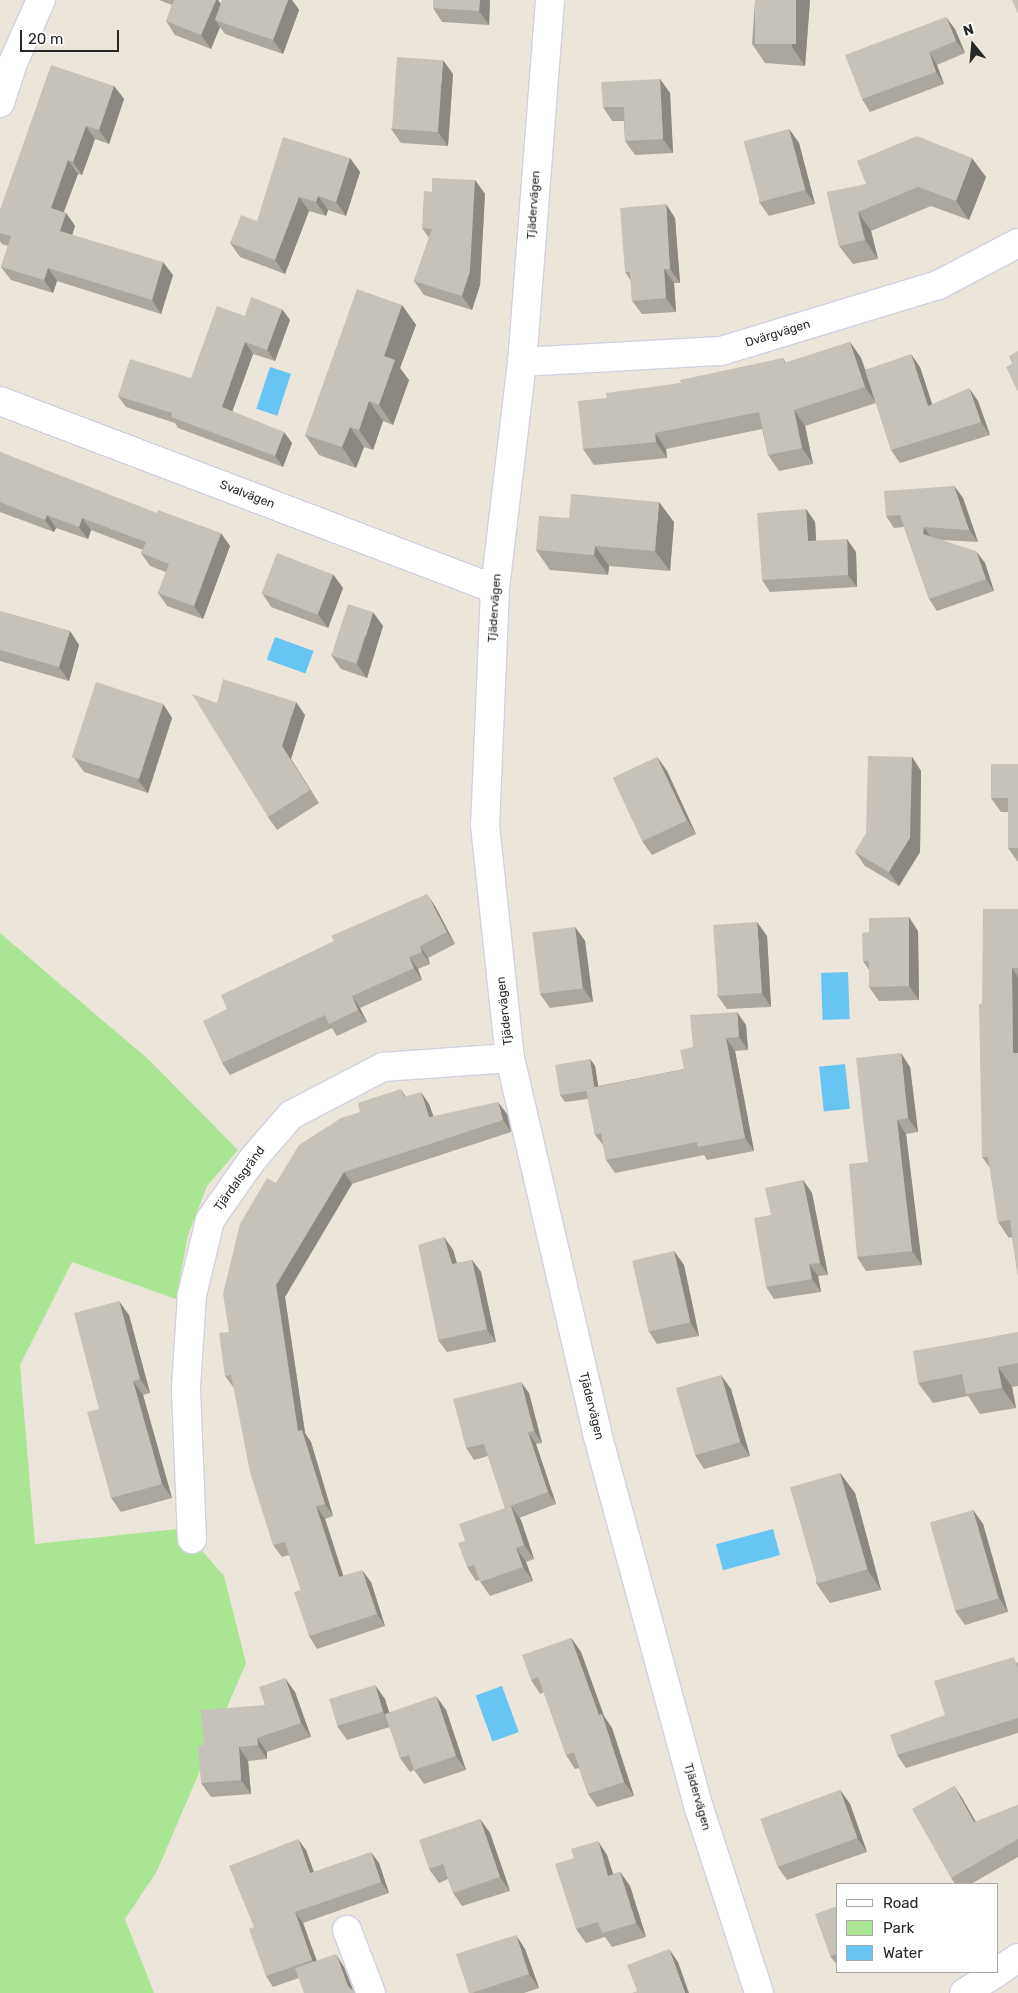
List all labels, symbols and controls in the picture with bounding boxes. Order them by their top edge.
scale bar [22,20,121,52]
north arrow [948,20,998,70]
text: N [961,21,976,40]
text: 20 m [28,30,63,48]
street label: Tjädervägen [524,170,544,240]
street label: Dvärgvägen [744,317,812,351]
street label: Svalvägen [218,478,276,512]
street label: Tjädervägen [485,573,505,643]
street label: Tjädervägen [494,976,516,1046]
street label: Tjärdalsgränd [212,1144,268,1214]
street label: Tjädervägen [576,1371,606,1441]
street label: Tjädervägen [681,1762,713,1832]
legend [836,1883,998,1973]
text: Road [883,1894,919,1912]
text: Park [883,1919,914,1937]
text: Water [883,1944,923,1962]

